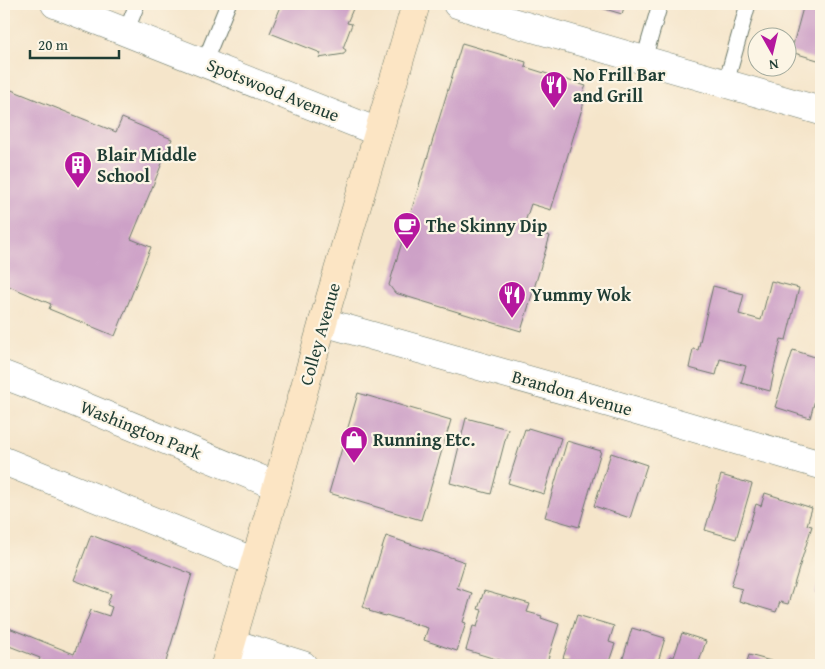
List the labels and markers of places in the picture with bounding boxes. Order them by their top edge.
place label: No Frill Bar and Grill [573,61,666,109]
restaurant icon: No Frill Bar and Grill [539,70,569,109]
place label: Blair Middle School [97,141,197,189]
building icon: Blair Middle School [63,150,93,189]
cafe icon: The Skinny Dip [392,211,422,250]
place label: The Skinny Dip [426,212,547,239]
restaurant icon: Yummy Wok [497,280,527,319]
place label: Yummy Wok [531,281,632,308]
shop icon: Running Etc. [339,425,369,464]
place label: Running Etc. [373,426,475,453]

